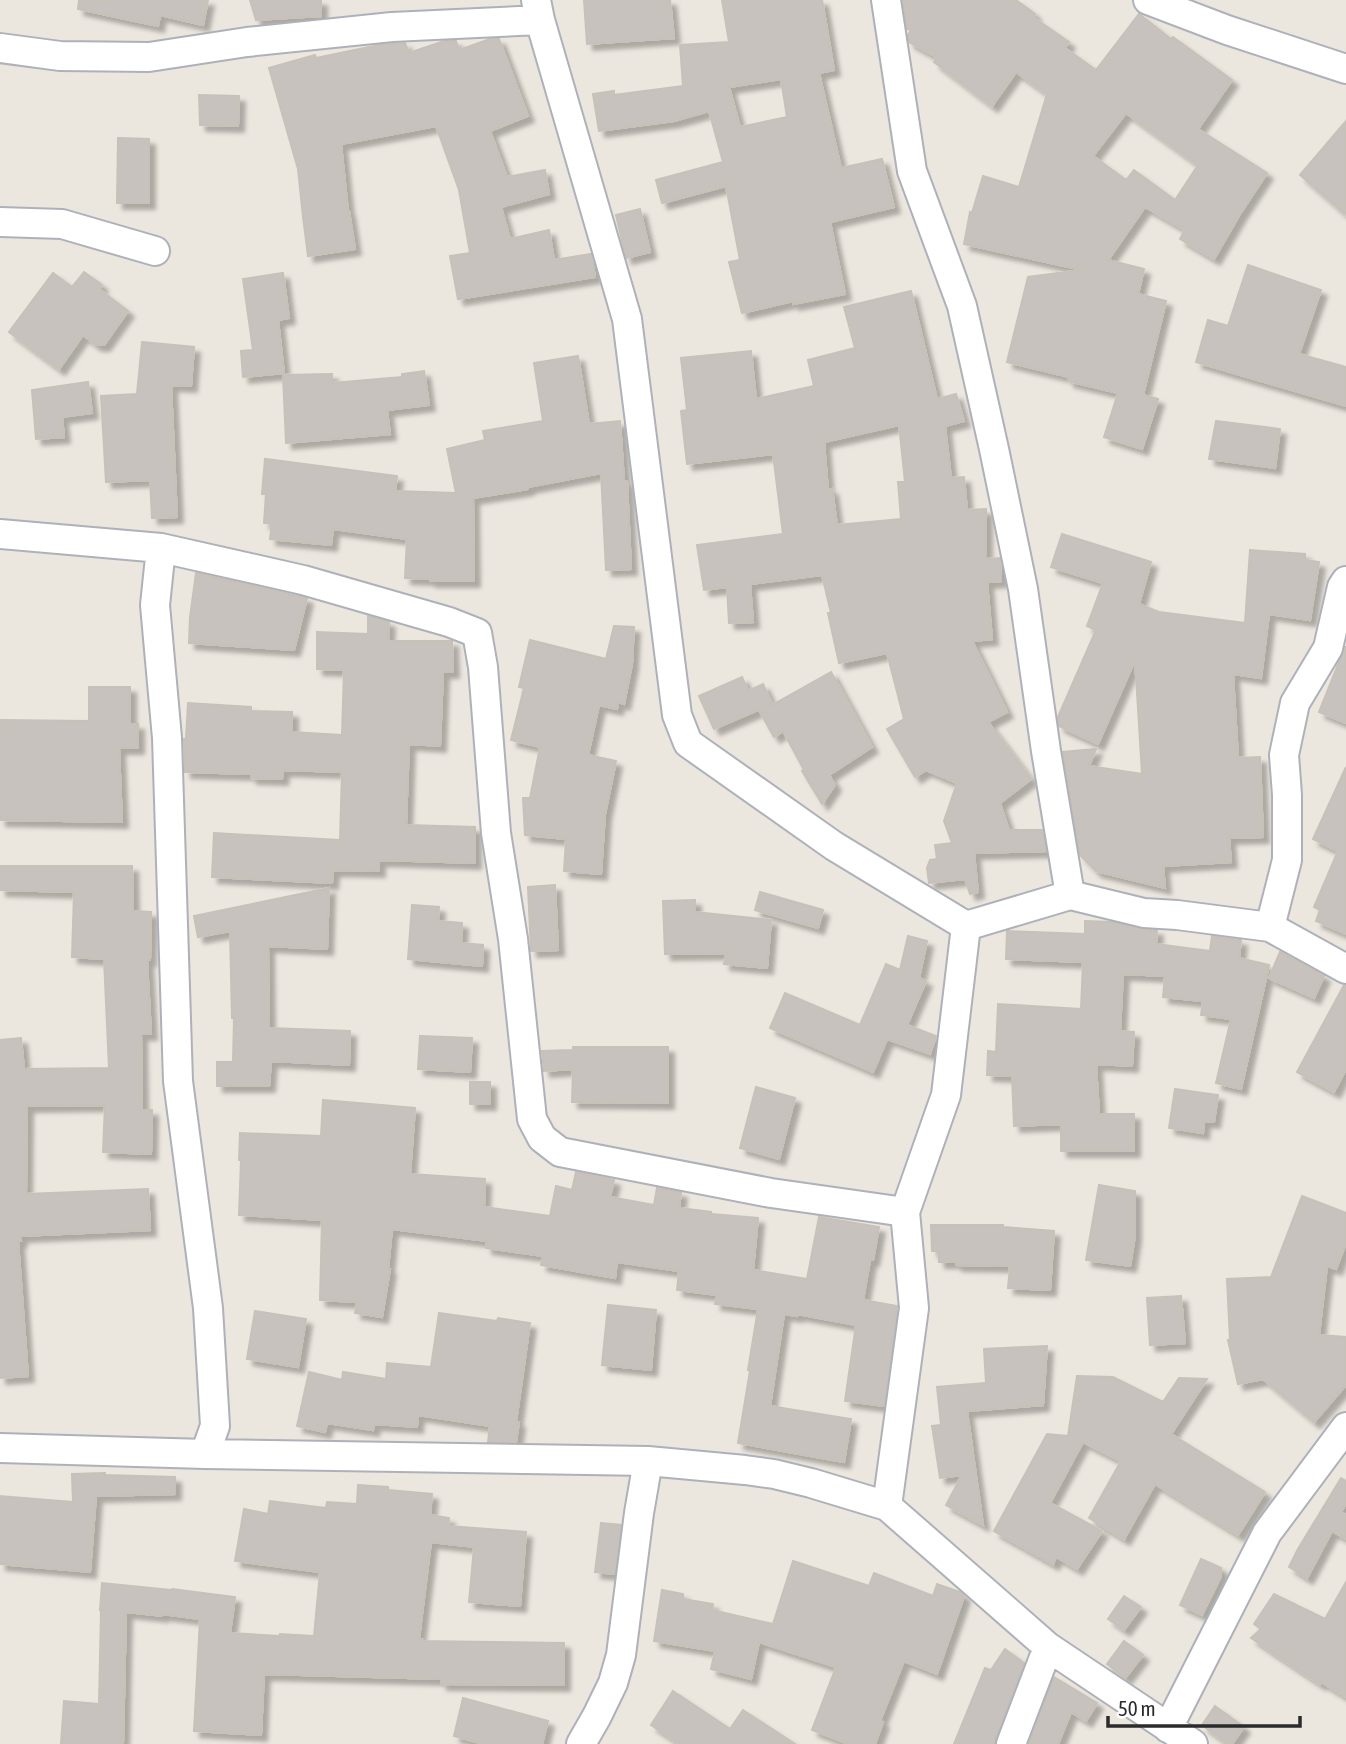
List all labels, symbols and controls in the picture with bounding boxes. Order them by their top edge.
scale bar [1108,1684,1300,1728]
text: 50 m [1118,1696,1156,1720]

